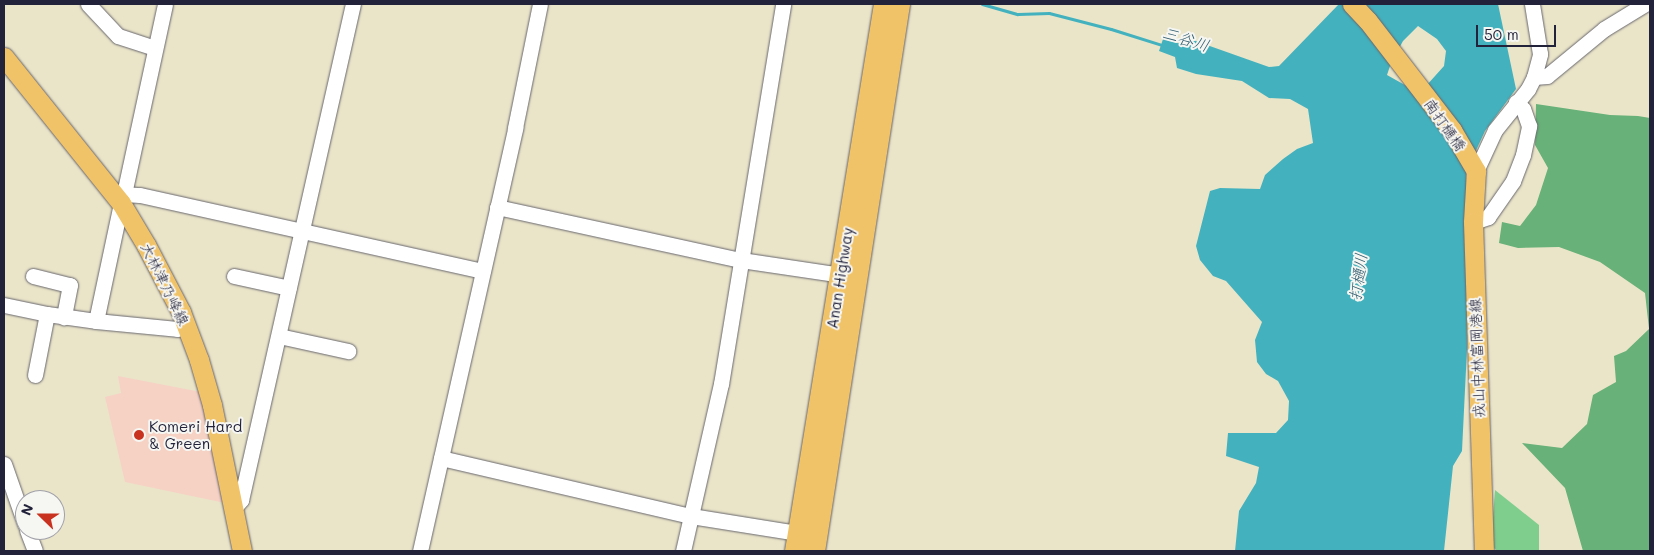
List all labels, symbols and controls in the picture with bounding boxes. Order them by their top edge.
scale bar [1479,15,1559,47]
water label: 三谷川 [1160,23,1212,55]
text: 50 m [1484,24,1519,44]
street label: 南打樋橋 [1420,95,1470,155]
street label: Anan Highway [823,226,857,330]
street label: 大林津乃峰線 [137,240,193,328]
water label: 打樋川 [1345,252,1371,302]
street label: 戎山中林富岡港線 [1466,298,1488,418]
place label: Komeri Hard & Green [149,417,242,452]
marker: Komeri Hard & Green [133,429,145,441]
north arrow [15,490,65,540]
text: N [16,501,37,518]

